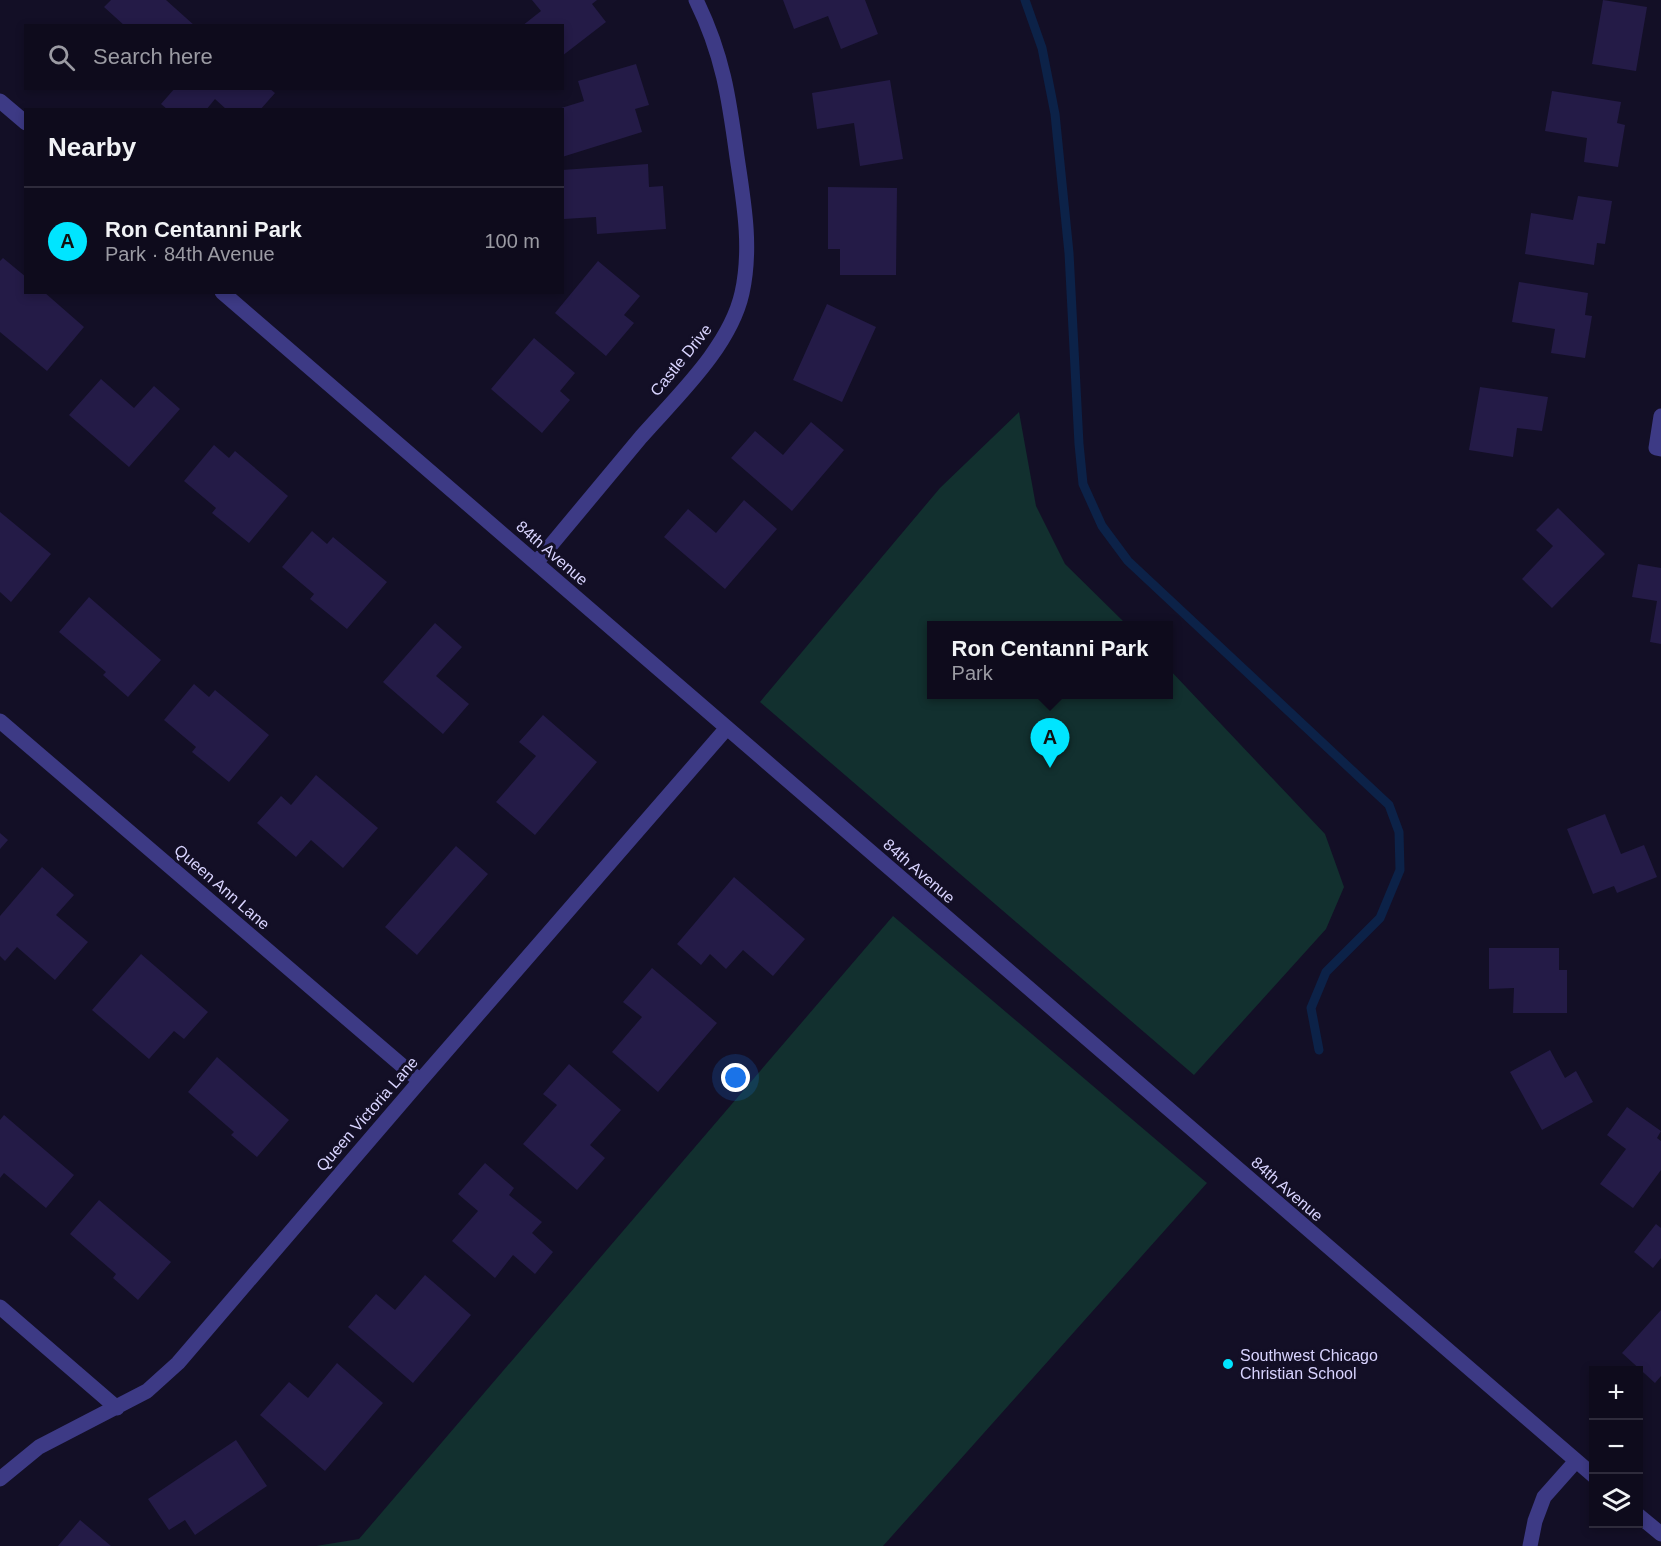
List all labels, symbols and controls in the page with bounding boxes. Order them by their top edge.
search box [24,24,564,90]
icon: search [45,41,78,74]
text: Search here [93,44,213,69]
text: Nearby [48,132,136,162]
text: Ron Centanni Park [105,217,302,242]
text: A [60,230,75,252]
text: 100 m [484,230,540,252]
text: Park · 84th Avenue [105,243,275,265]
street label: Castle Drive [647,321,715,399]
street label: 84th Avenue [513,517,591,589]
popup [927,621,1173,699]
text: Ron Centanni Park [952,636,1148,661]
text: Park [952,662,993,684]
pin: A [1030,718,1070,768]
street label: 84th Avenue [880,835,958,907]
street label: Queen Ann Lane [171,841,273,933]
street label: Queen Victoria Lane [313,1053,421,1175]
your location [721,1063,750,1092]
street label: 84th Avenue [1248,1153,1326,1225]
place label: Southwest Chicago Christian School [1240,1347,1378,1382]
marker: Southwest Chicago Christian School [1221,1357,1235,1371]
map controls [1589,1366,1643,1528]
button: + [1589,1366,1643,1420]
button: − [1589,1420,1643,1474]
button: layers [1589,1474,1643,1528]

